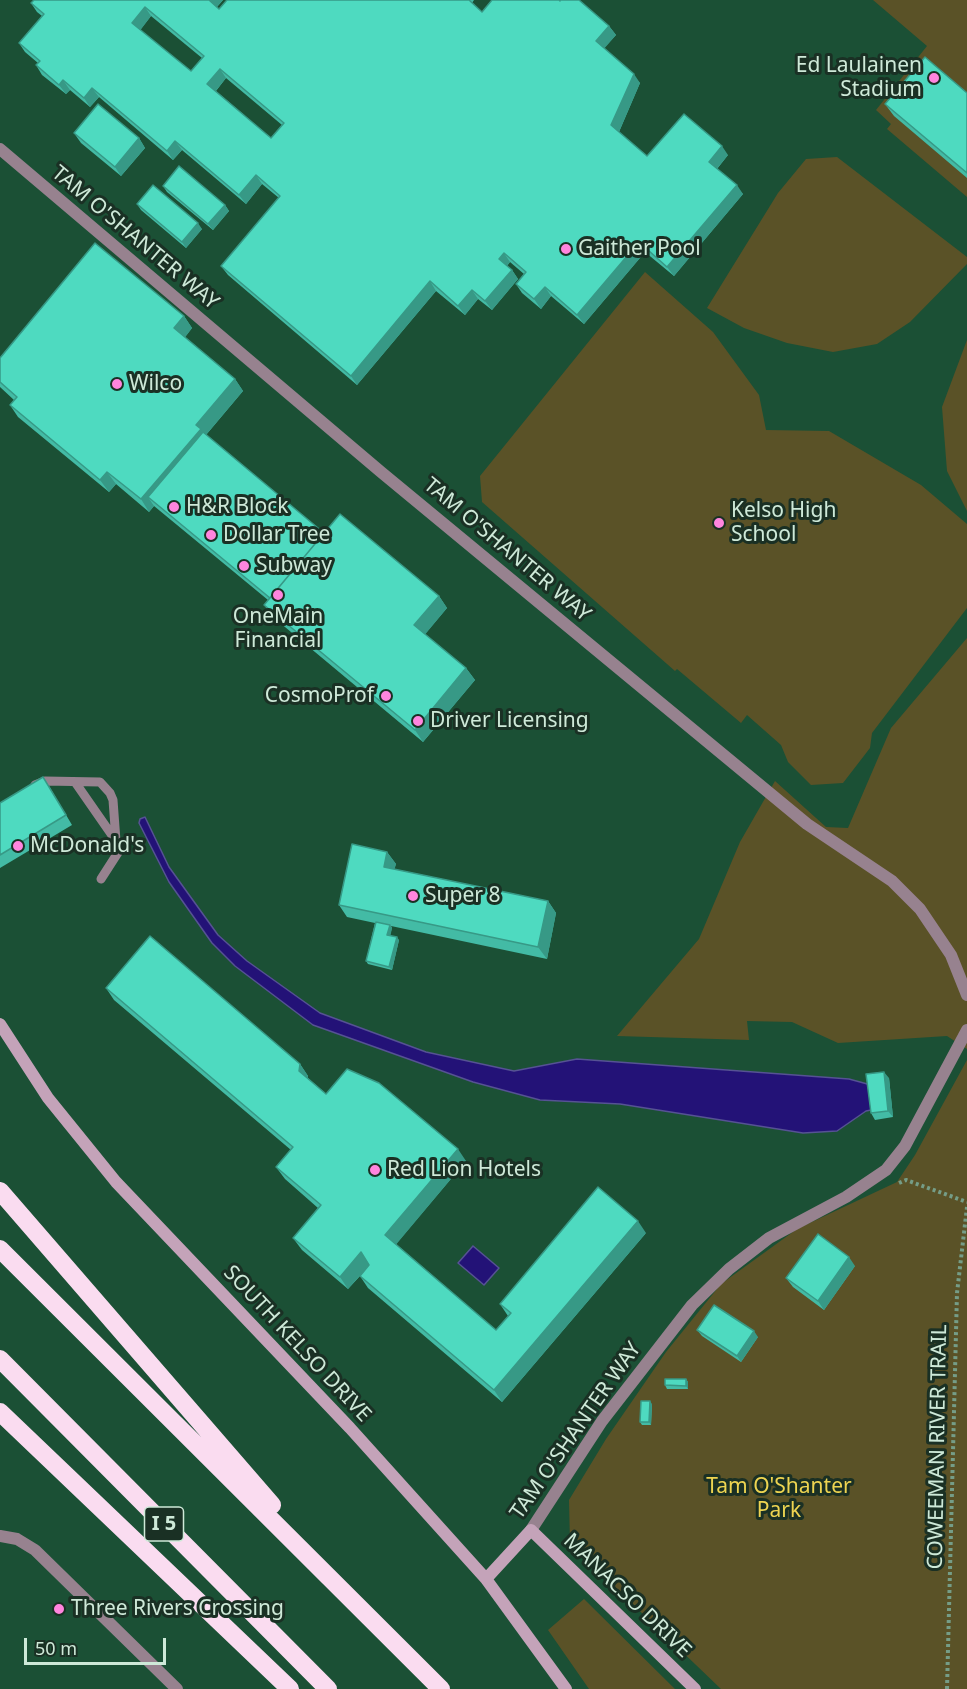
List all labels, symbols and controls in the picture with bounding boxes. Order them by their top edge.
place label: Ed Laulainen Stadium [796,53,922,103]
marker: Ed Laulainen Stadium [927,71,941,85]
street label: TAM O'SHANTER WAY [46,161,224,315]
place label: Gaither Pool [578,236,701,262]
marker: Gaither Pool [559,242,573,256]
place label: Wilco [129,371,182,397]
marker: Wilco [110,377,124,391]
street label: TAM O'SHANTER WAY [418,473,596,627]
place label: H&R Block [186,494,289,520]
place label: Kelso High School [731,498,836,548]
marker: H&R Block [167,500,181,514]
marker: Kelso High School [712,516,726,530]
place label: Dollar Tree [223,522,330,548]
marker: Dollar Tree [204,528,218,542]
place label: Subway [256,553,332,579]
marker: Subway [237,559,251,573]
marker: OneMain Financial [271,588,285,602]
place label: OneMain Financial [233,604,323,654]
place label: CosmoProf [265,683,374,709]
marker: CosmoProf [379,689,393,703]
place label: Driver Licensing [430,708,589,734]
marker: Driver Licensing [411,714,425,728]
place label: McDonald's [30,833,144,859]
marker: McDonald's [11,839,25,853]
place label: Super 8 [425,883,500,909]
marker: Super 8 [406,889,420,903]
place label: Red Lion Hotels [387,1157,541,1183]
marker: Red Lion Hotels [368,1163,382,1177]
street label: SOUTH KELSO DRIVE [218,1261,376,1427]
street label: COWEEMAN RIVER TRAIL [923,1324,953,1570]
street label: TAM O'SHANTER WAY [505,1338,647,1524]
park label: Tam O'Shanter Park [706,1474,852,1524]
road number: I 5 [144,1507,184,1541]
street label: MANACSO DRIVE [558,1529,696,1663]
place label: Three Rivers Crossing [71,1596,284,1622]
marker: Three Rivers Crossing [52,1602,66,1616]
scale bar [27,1626,170,1664]
text: 50 m [35,1636,77,1660]

